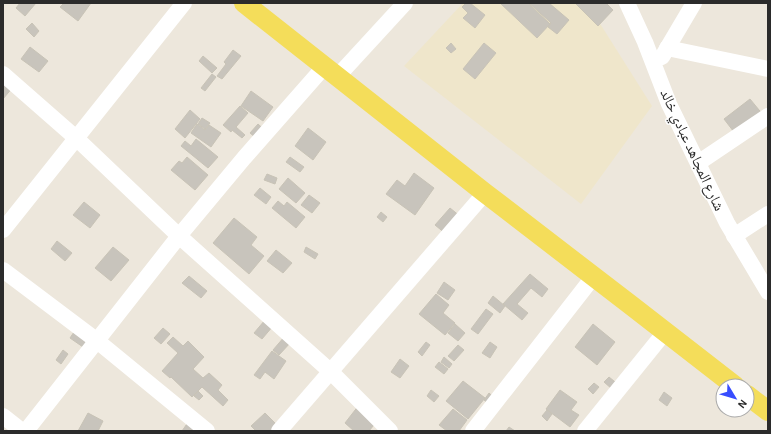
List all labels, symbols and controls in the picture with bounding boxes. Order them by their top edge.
street label: شارع المجاهد عبادي خالد [654,87,727,215]
north arrow [715,378,755,418]
text: N [736,397,749,410]

